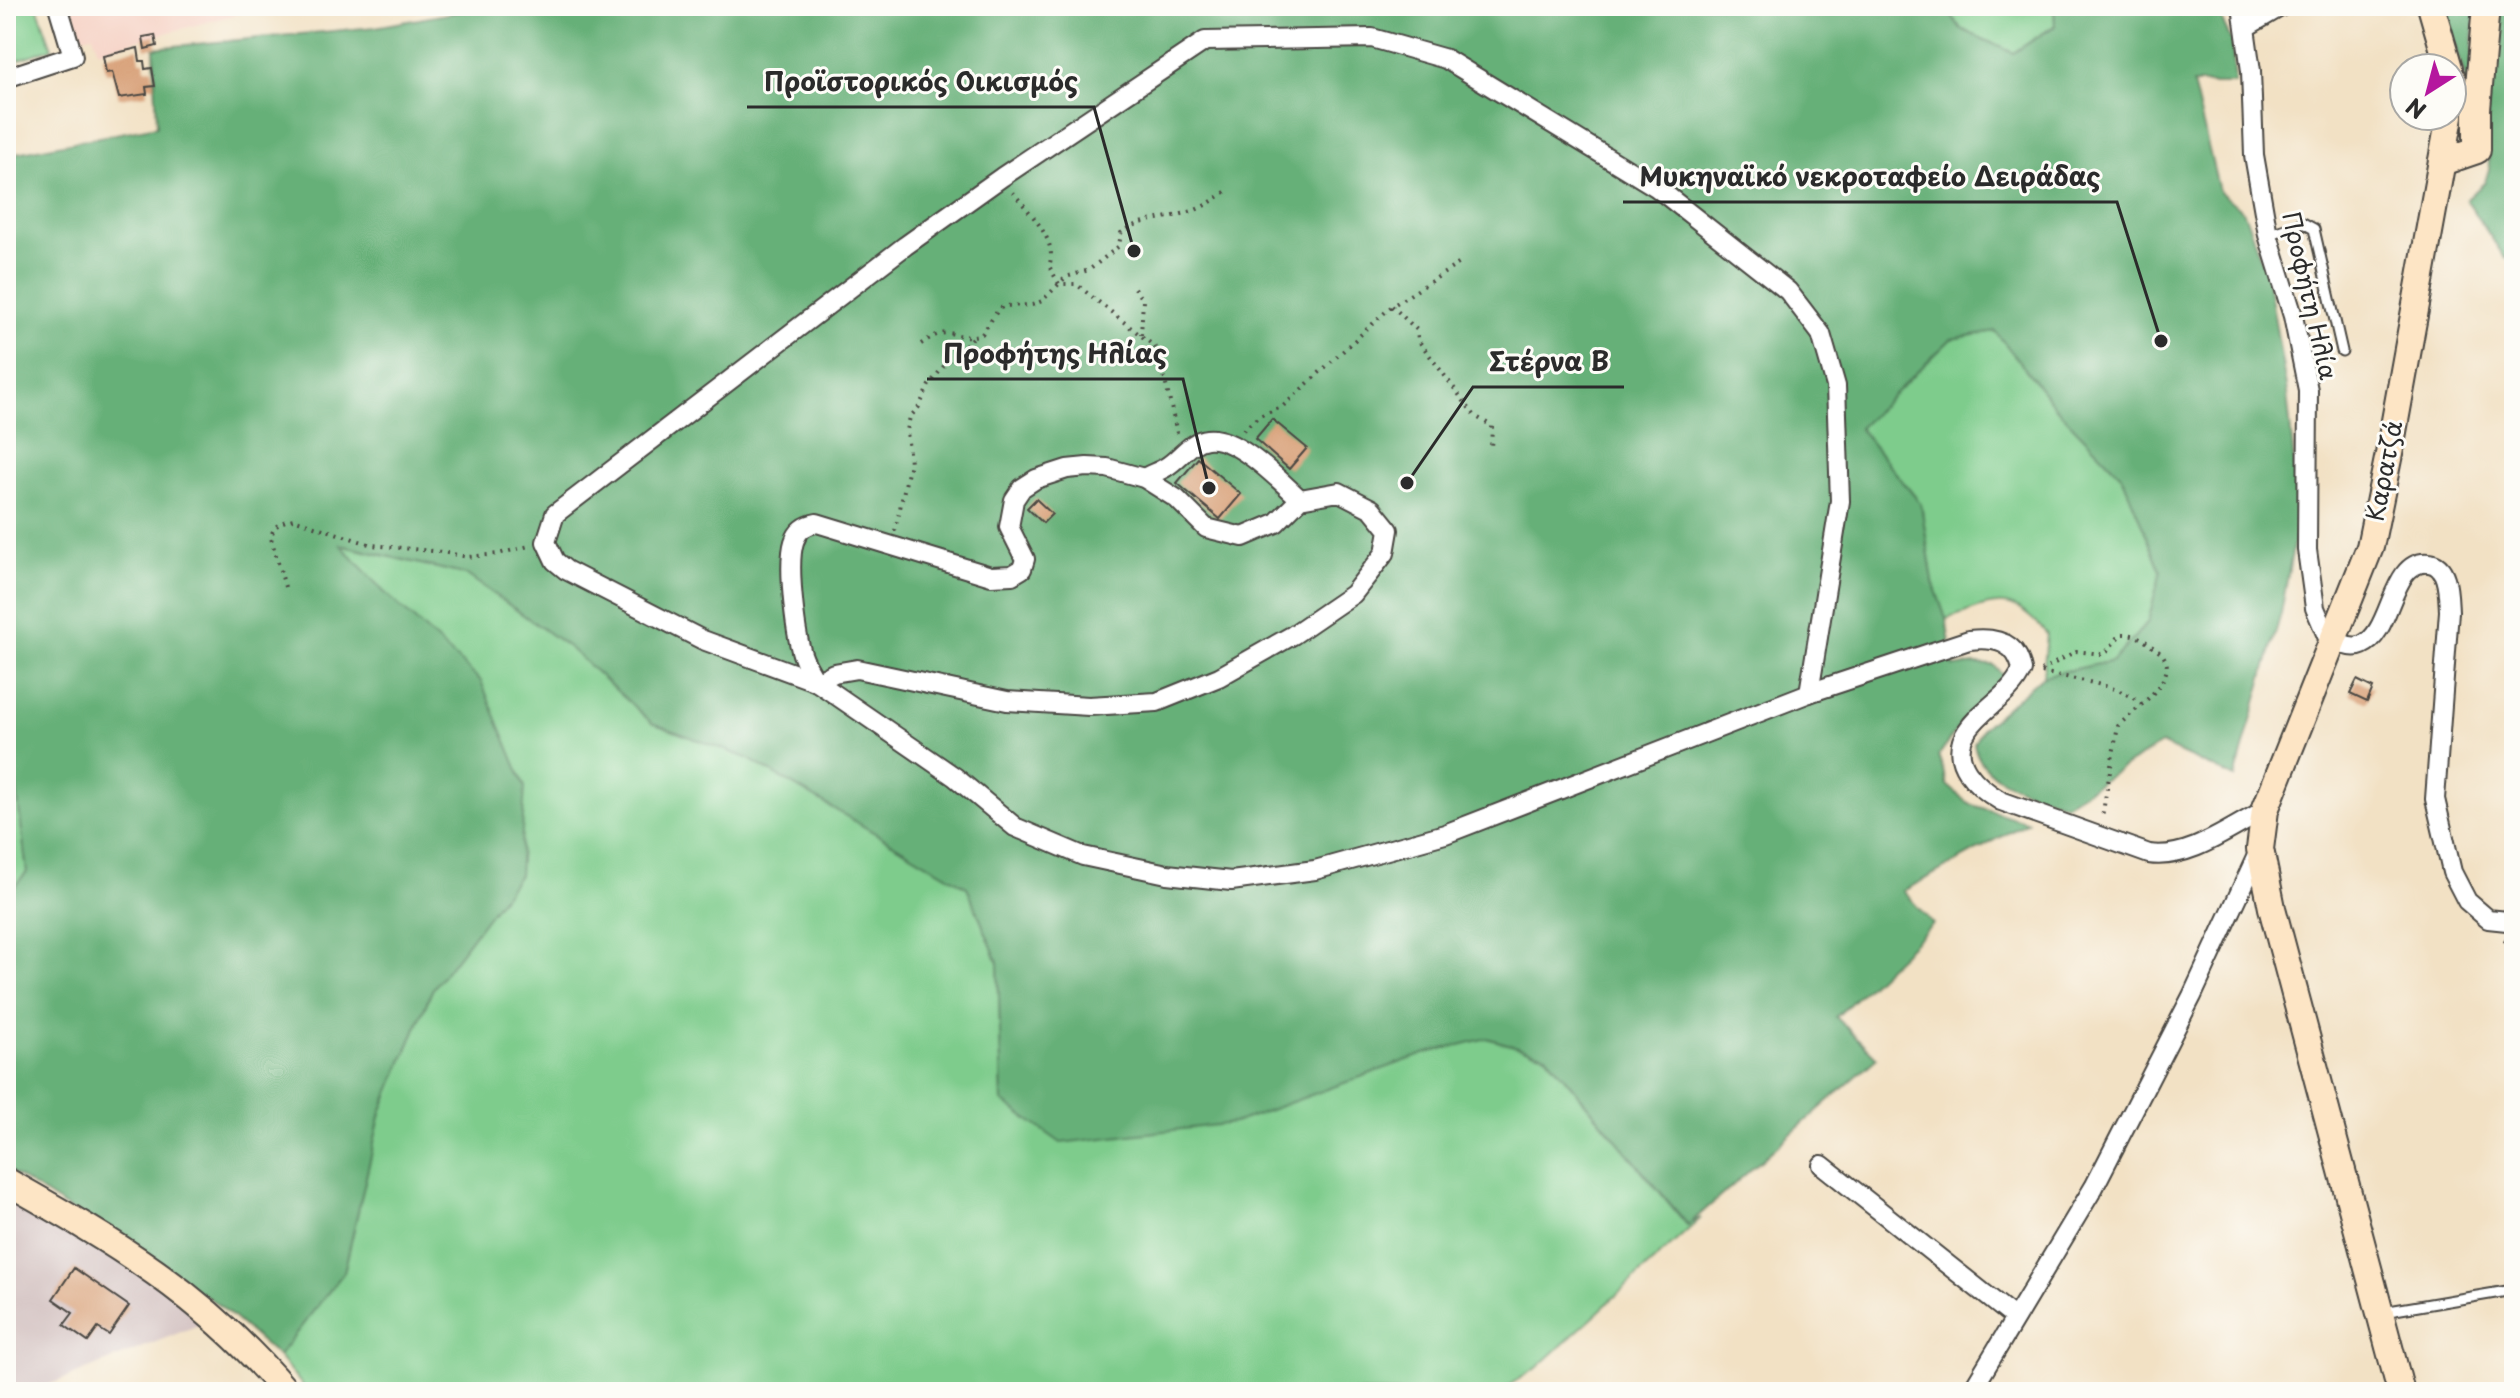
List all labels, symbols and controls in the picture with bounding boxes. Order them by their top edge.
north arrow [2388,52,2468,132]
callout: Προϊστορικός Οικισμός [747,57,1094,107]
text: Προϊστορικός Οικισμός [764,61,1078,100]
text: N [2399,91,2432,128]
callout: Μυκηναϊκό νεκροταφείο Δειράδας [1623,152,2117,202]
text: Μυκηναϊκό νεκροταφείο Δειράδας [1640,156,2100,195]
street label: Προφήτη Ηλία [2274,208,2348,383]
callout: Προφήτης Ηλίας [927,329,1183,379]
text: Προφήτης Ηλίας [943,333,1167,372]
callout: Στέρνα Β [1473,337,1624,387]
text: Στέρνα Β [1489,341,1609,380]
street label: Καρατζά [2356,417,2410,524]

